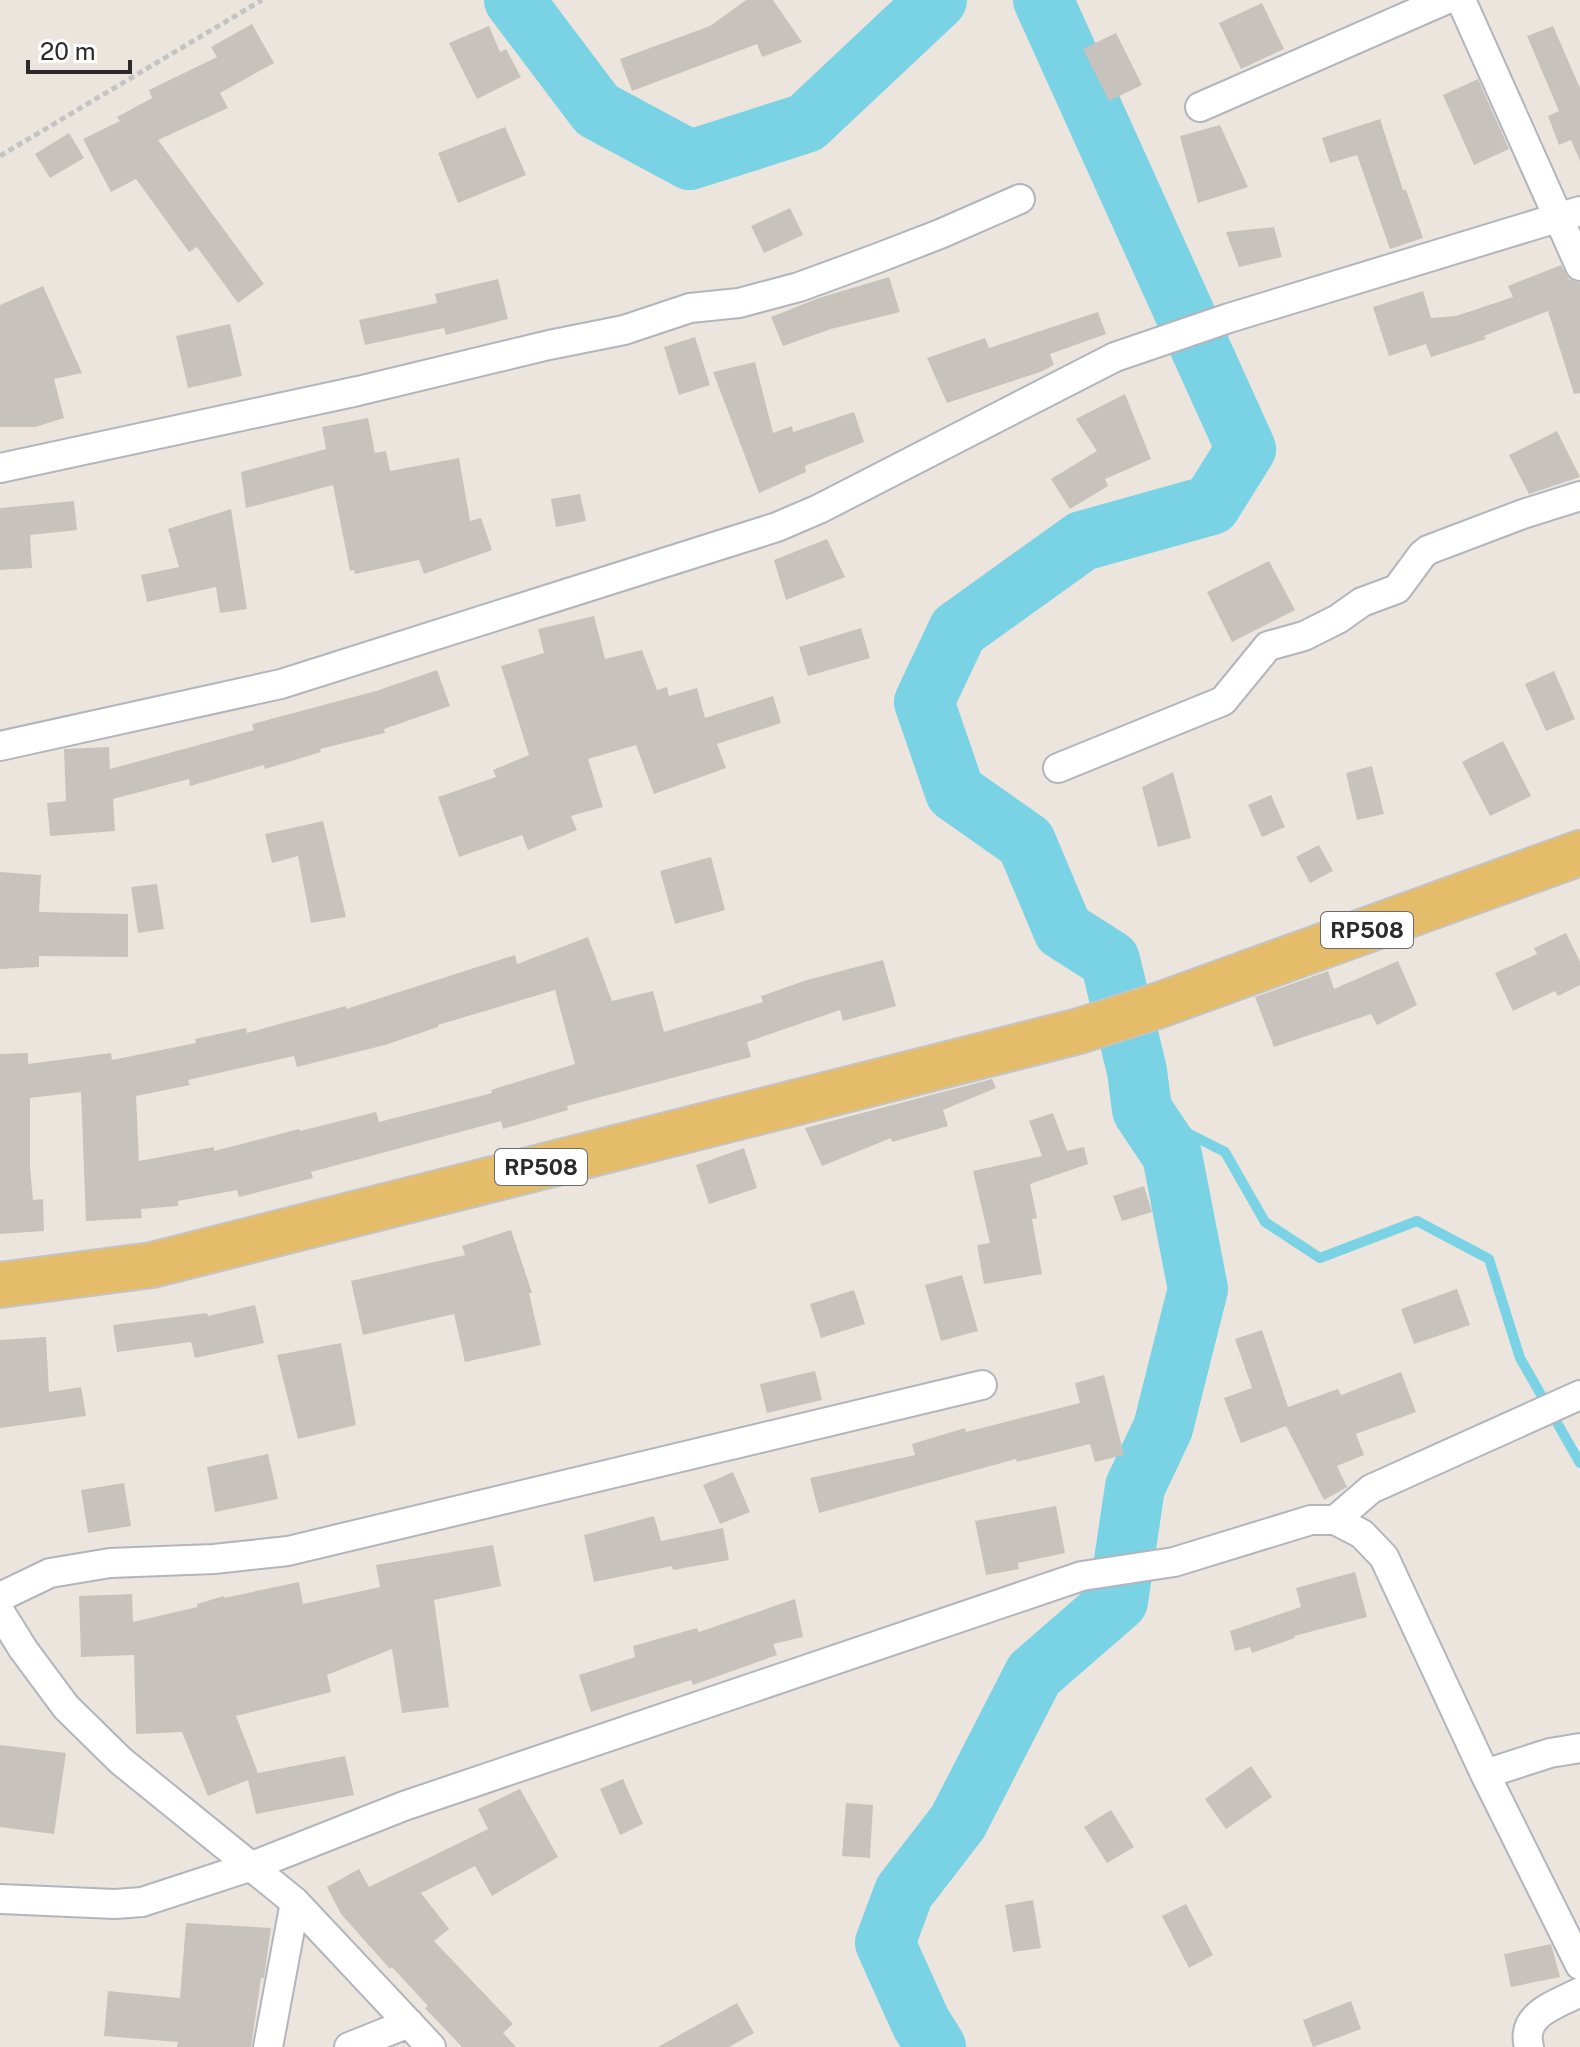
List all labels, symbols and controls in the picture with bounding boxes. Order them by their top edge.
scale bar [28,24,130,74]
text: 20 m [40,37,96,65]
road number: RP508 [1321,912,1413,948]
road number: RP508 [495,1149,587,1185]

